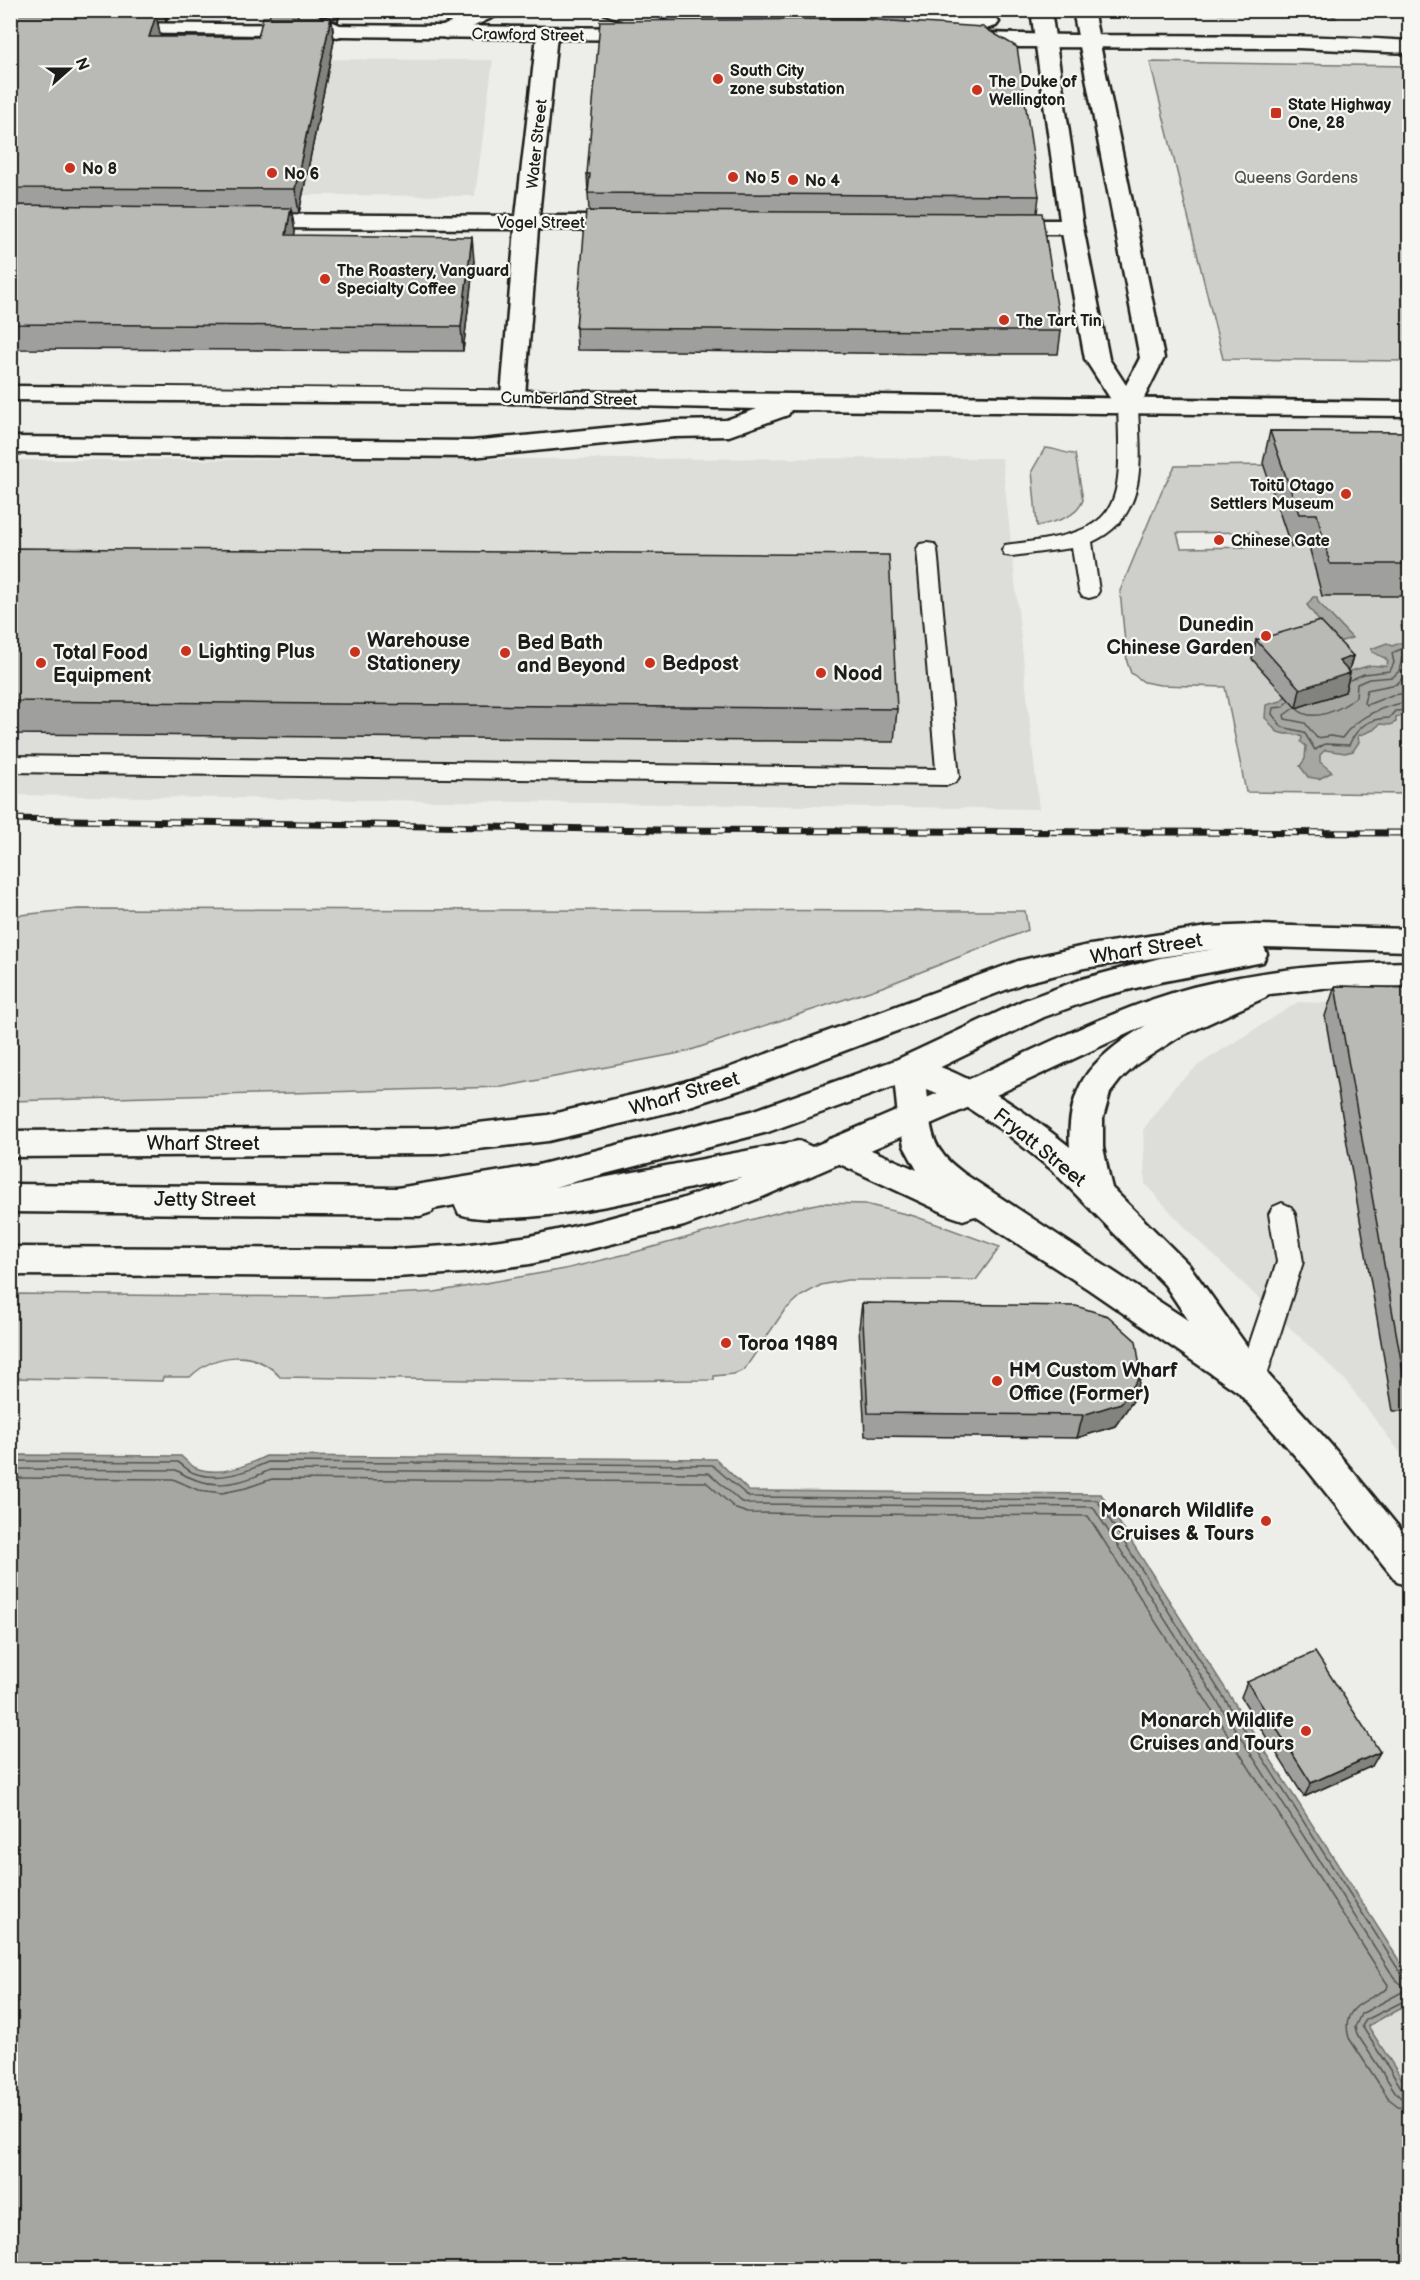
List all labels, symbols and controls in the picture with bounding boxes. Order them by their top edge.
street label: Crawford Street [472,25,585,46]
north arrow [39,39,99,99]
text: N [71,55,93,73]
place label: South City zone substation [730,62,845,99]
marker: South City zone substation [711,72,725,86]
place label: The Duke of Wellington [989,73,1078,110]
marker: The Duke of Wellington [970,83,984,97]
place label: State Highway One, 28 [1288,96,1392,133]
street label: Water Street [523,98,552,190]
marker: State Highway One, 28 [1269,106,1283,120]
place label: No 8 [82,160,117,179]
marker: No 8 [63,161,77,175]
place label: No 6 [284,165,319,184]
marker: No 6 [265,166,279,180]
place label: No 5 [745,169,780,188]
park label: Queens Gardens [1234,169,1358,188]
marker: No 5 [726,170,740,184]
place label: No 4 [805,172,840,191]
marker: No 4 [786,173,800,187]
street label: Vogel Street [497,214,585,233]
place label: The Roastery, Vanguard Specialty Coffee [337,262,509,299]
marker: The Roastery, Vanguard Specialty Coffee [318,272,332,286]
place label: The Tart Tin [1016,312,1102,331]
marker: The Tart Tin [997,313,1011,327]
street label: Cumberland Street [501,389,638,410]
place label: Toitū Otago Settlers Museum [1210,477,1334,514]
marker: Toitū Otago Settlers Museum [1339,487,1353,501]
place label: Chinese Gate [1231,532,1330,551]
marker: Chinese Gate [1212,533,1226,547]
place label: Dunedin Chinese Garden [1107,613,1254,660]
place label: Warehouse Stationery [367,629,470,676]
marker: Dunedin Chinese Garden [1259,629,1273,643]
place label: Bed Bath and Beyond [517,631,625,678]
place label: Lighting Plus [198,640,315,664]
place label: Total Food Equipment [53,641,151,688]
marker: Lighting Plus [179,644,193,658]
marker: Warehouse Stationery [348,645,362,659]
marker: Bed Bath and Beyond [498,646,512,660]
place label: Bedpost [662,652,739,676]
marker: Total Food Equipment [34,656,48,670]
marker: Bedpost [643,656,657,670]
place label: Nood [833,662,883,686]
marker: Nood [814,666,828,680]
street label: Wharf Street [1088,928,1204,970]
street label: Wharf Street [627,1067,742,1121]
street label: Fryatt Street [988,1103,1091,1192]
street label: Wharf Street [146,1132,260,1156]
street label: Jetty Street [154,1188,256,1212]
place label: Toroa 1989 [738,1332,838,1356]
marker: Toroa 1989 [719,1336,733,1350]
place label: HM Custom Wharf Office (Former) [1009,1359,1178,1406]
marker: HM Custom Wharf Office (Former) [990,1374,1004,1388]
place label: Monarch Wildlife Cruises & Tours [1100,1499,1254,1546]
marker: Monarch Wildlife Cruises & Tours [1259,1514,1273,1528]
place label: Monarch Wildlife Cruises and Tours [1130,1709,1294,1756]
marker: Monarch Wildlife Cruises and Tours [1299,1724,1313,1738]

